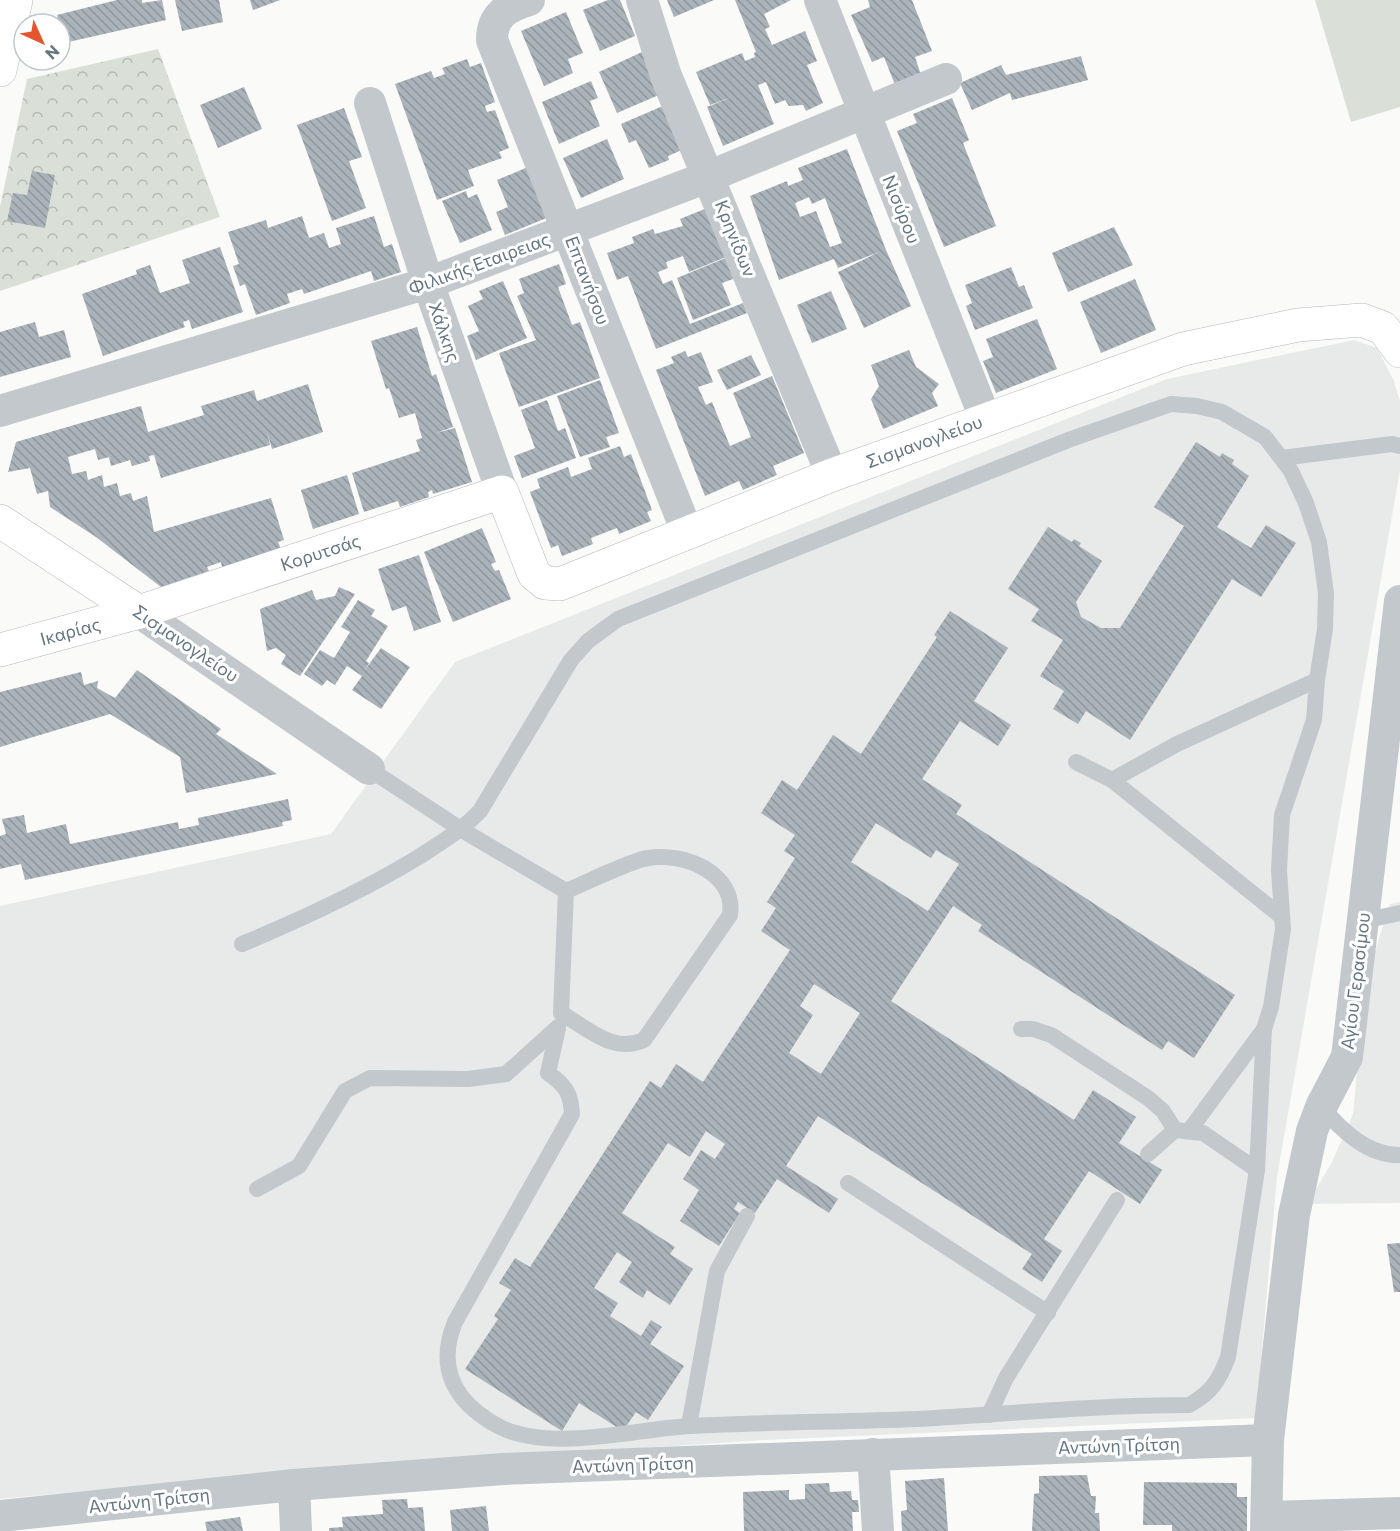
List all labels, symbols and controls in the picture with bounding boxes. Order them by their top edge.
north arrow [12,12,72,72]
text: N [42,42,64,64]
street label: Νισύρου [878,172,926,246]
street label: Κρηνίδων [711,196,761,280]
street label: Φιλικής Εταιρειας [405,227,553,299]
street label: Επτανήσου [561,233,615,327]
street label: Χάλκης [425,299,465,365]
street label: Σισμανογλείου [863,410,985,472]
street label: Κορυτσάς [277,529,363,575]
street label: Σισμανογλείου [129,600,243,686]
street label: Ικαρίας [37,612,103,650]
street label: Αγίου Γερασίμου [1336,911,1374,1051]
street label: Αντώνη Τρίτση [1058,1432,1180,1458]
street label: Αντώνη Τρίτση [572,1451,694,1477]
street label: Αντώνη Τρίτση [87,1483,211,1517]

